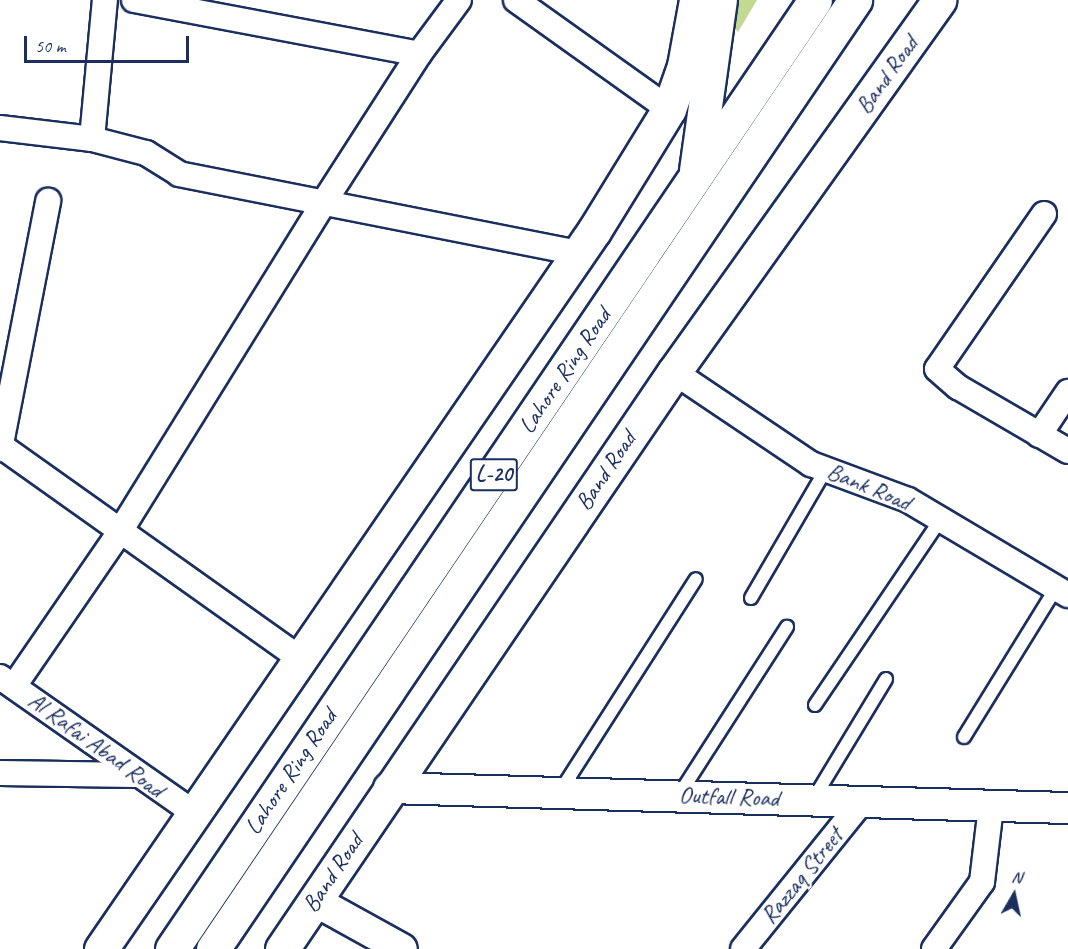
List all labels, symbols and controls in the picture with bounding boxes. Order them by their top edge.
scale bar [27,24,192,62]
street label: Band Road [850,30,924,120]
text: 50 m [35,35,66,57]
street label: Lahore Ring Road [512,303,618,439]
street label: Band Road [569,426,643,516]
road number: L-20 [468,456,520,494]
street label: Bank Road [823,457,915,517]
street label: Al Rafai Abad Road [23,686,169,804]
street label: Lahore Ring Road [238,704,344,840]
street label: Outfall Road [679,781,779,813]
street label: Razzaq Street [755,822,849,930]
street label: Band Road [296,828,370,918]
north arrow [984,865,1044,925]
text: N [1010,867,1023,888]

